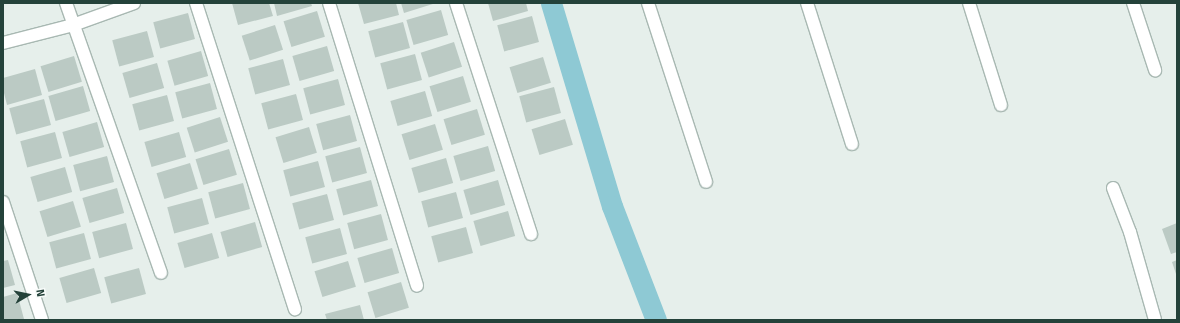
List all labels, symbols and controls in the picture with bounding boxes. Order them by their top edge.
north arrow [8,275,48,315]
text: N [33,288,47,298]

